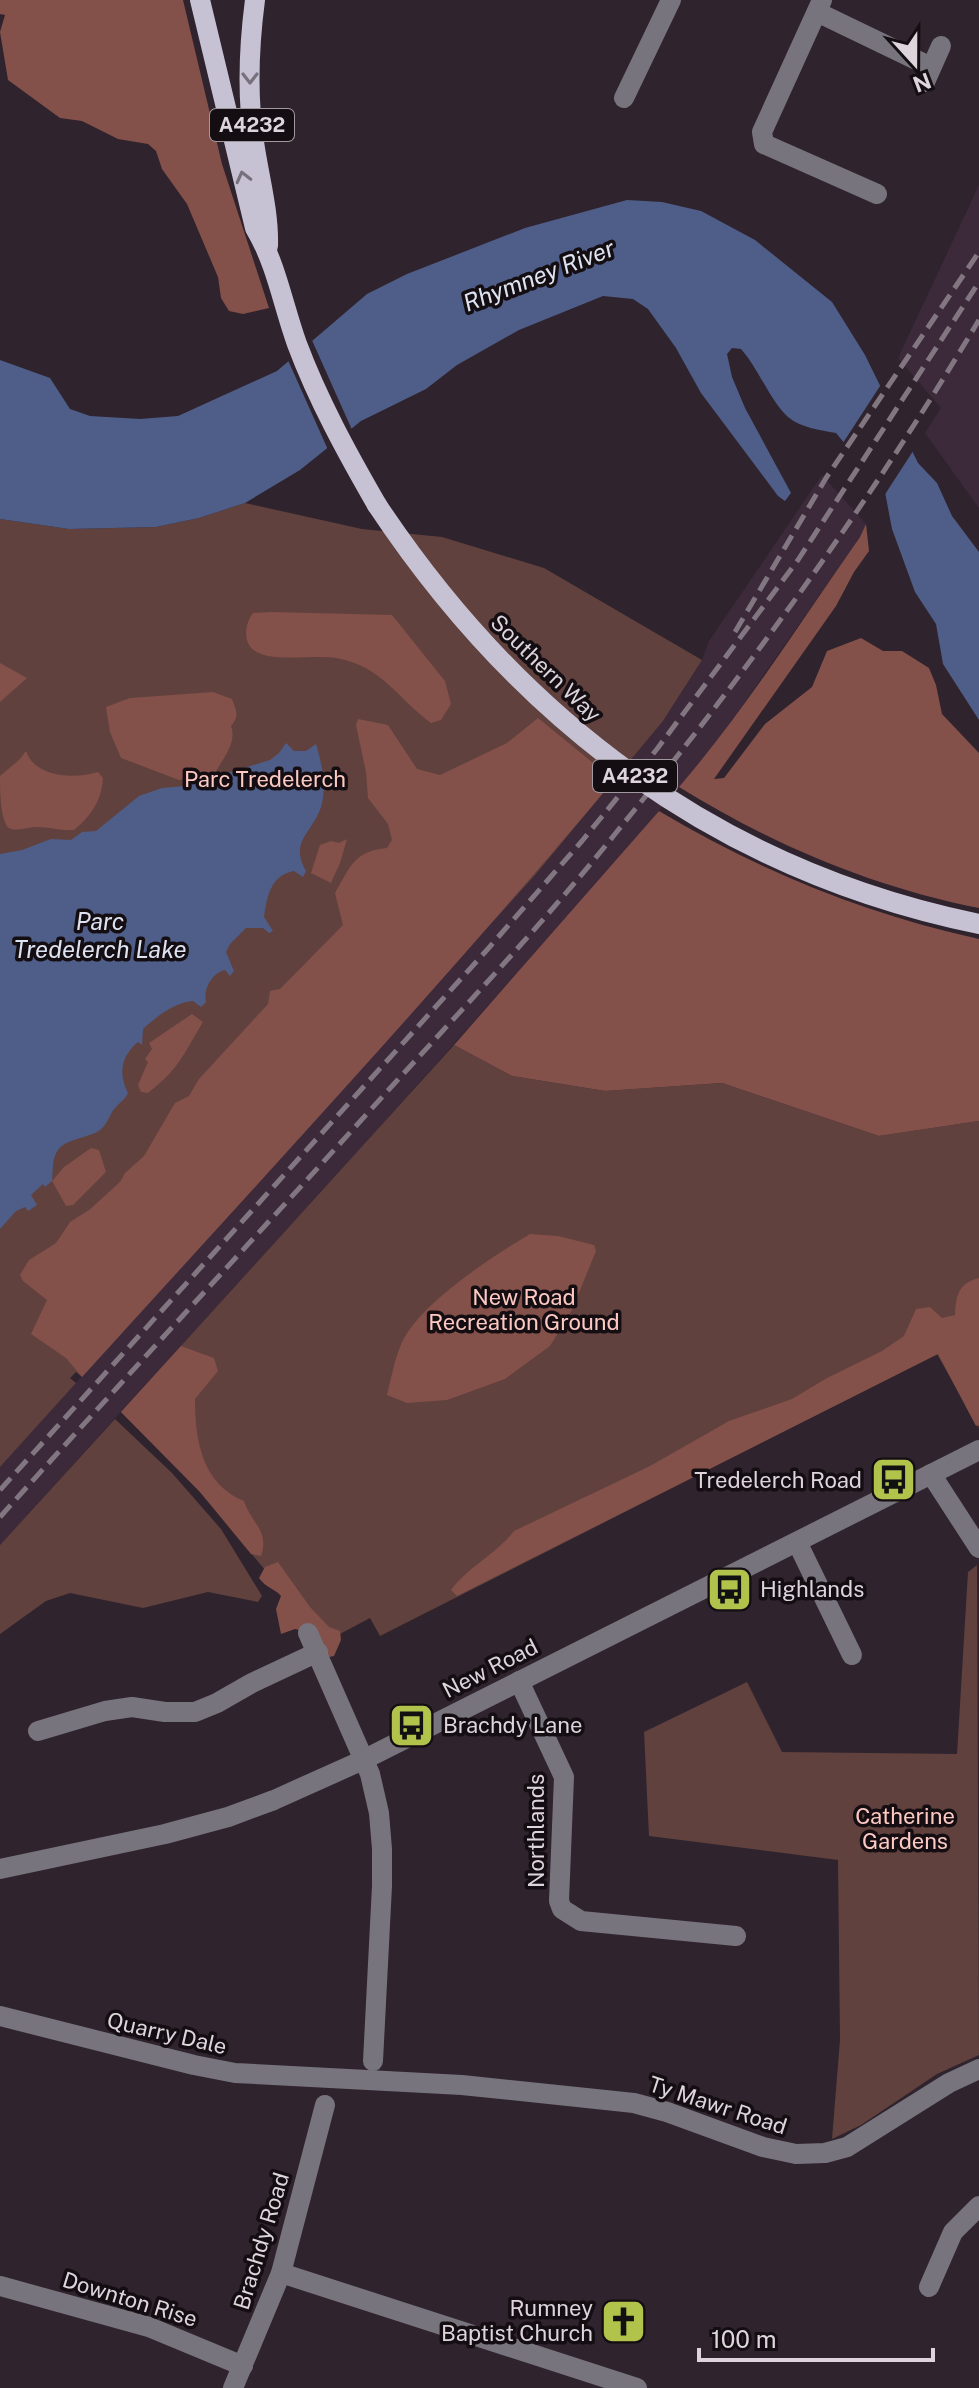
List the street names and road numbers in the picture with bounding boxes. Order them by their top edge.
road number: A4232 [210,109,294,141]
street label: Southern Way [485,609,607,727]
road number: A4232 [593,760,677,792]
street label: New Road [438,1633,542,1703]
street label: Northlands [523,1774,549,1888]
street label: Quarry Dale [105,2007,229,2059]
street label: Ty Mawr Road [646,2070,790,2140]
street label: Brachdy Road [228,2169,294,2313]
street label: Downton Rise [60,2266,200,2332]

